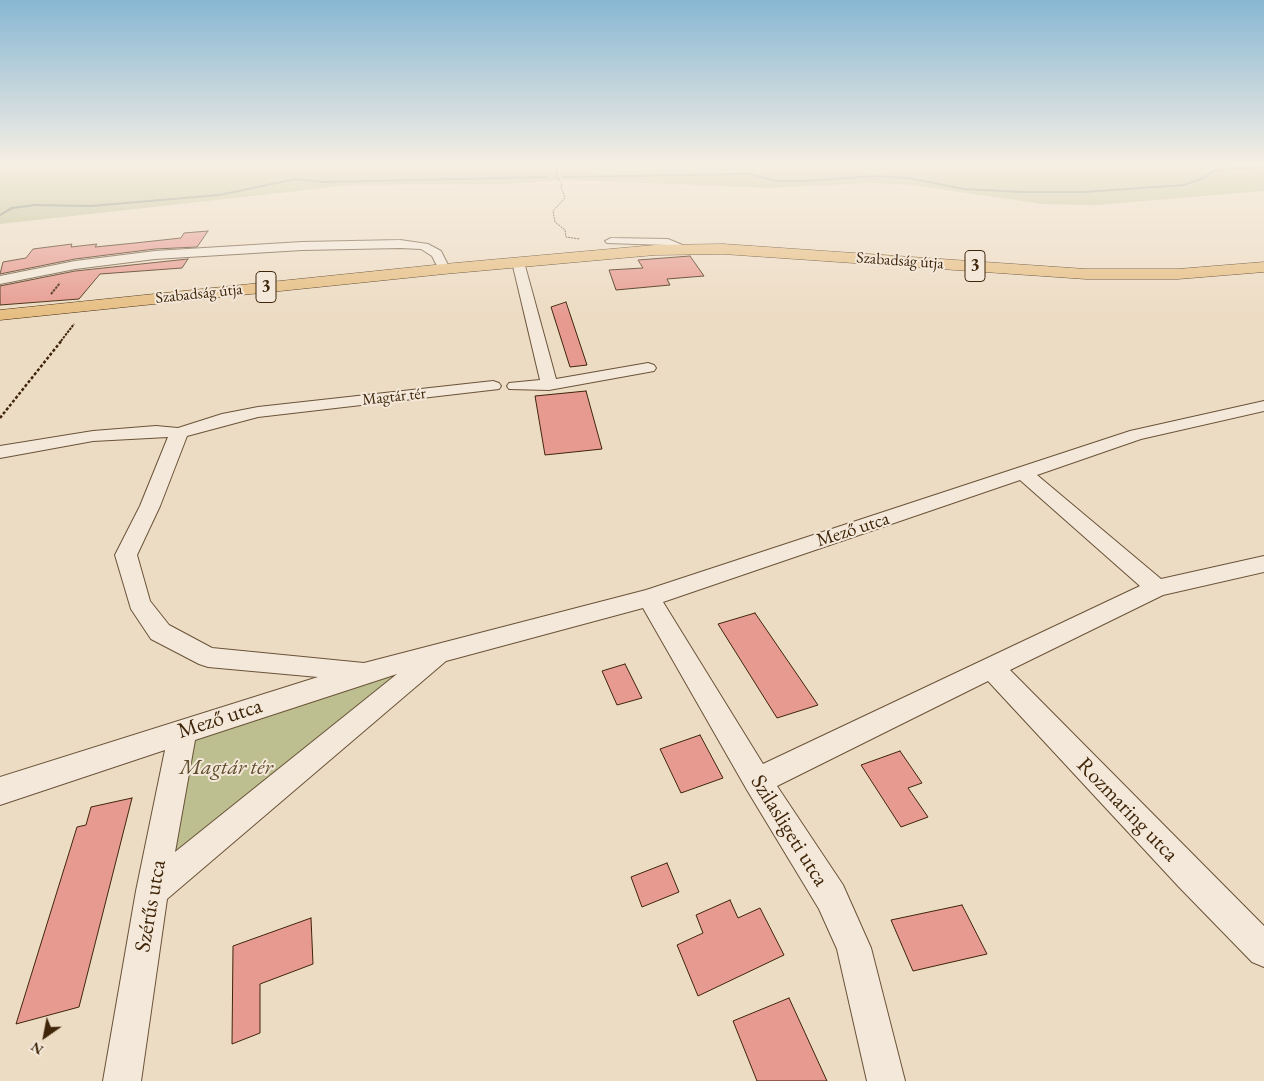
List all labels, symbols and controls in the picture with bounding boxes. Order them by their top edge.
street label: Szabadság útja [856,248,944,274]
road number: 3 [965,250,985,282]
road number: 3 [256,272,276,302]
street label: Szabadság útja [155,280,243,308]
street label: Magtár tér [361,384,427,410]
street label: Mező utca [814,507,892,553]
street label: Mező utca [174,693,266,745]
street label: Rozmaring utca [1071,752,1183,868]
park label: Magtár tér [179,755,273,781]
street label: Szilasligeti utca [744,770,834,892]
street label: Szérűs utca [130,858,172,954]
north arrow [20,1011,70,1061]
text: N [27,1038,46,1059]

